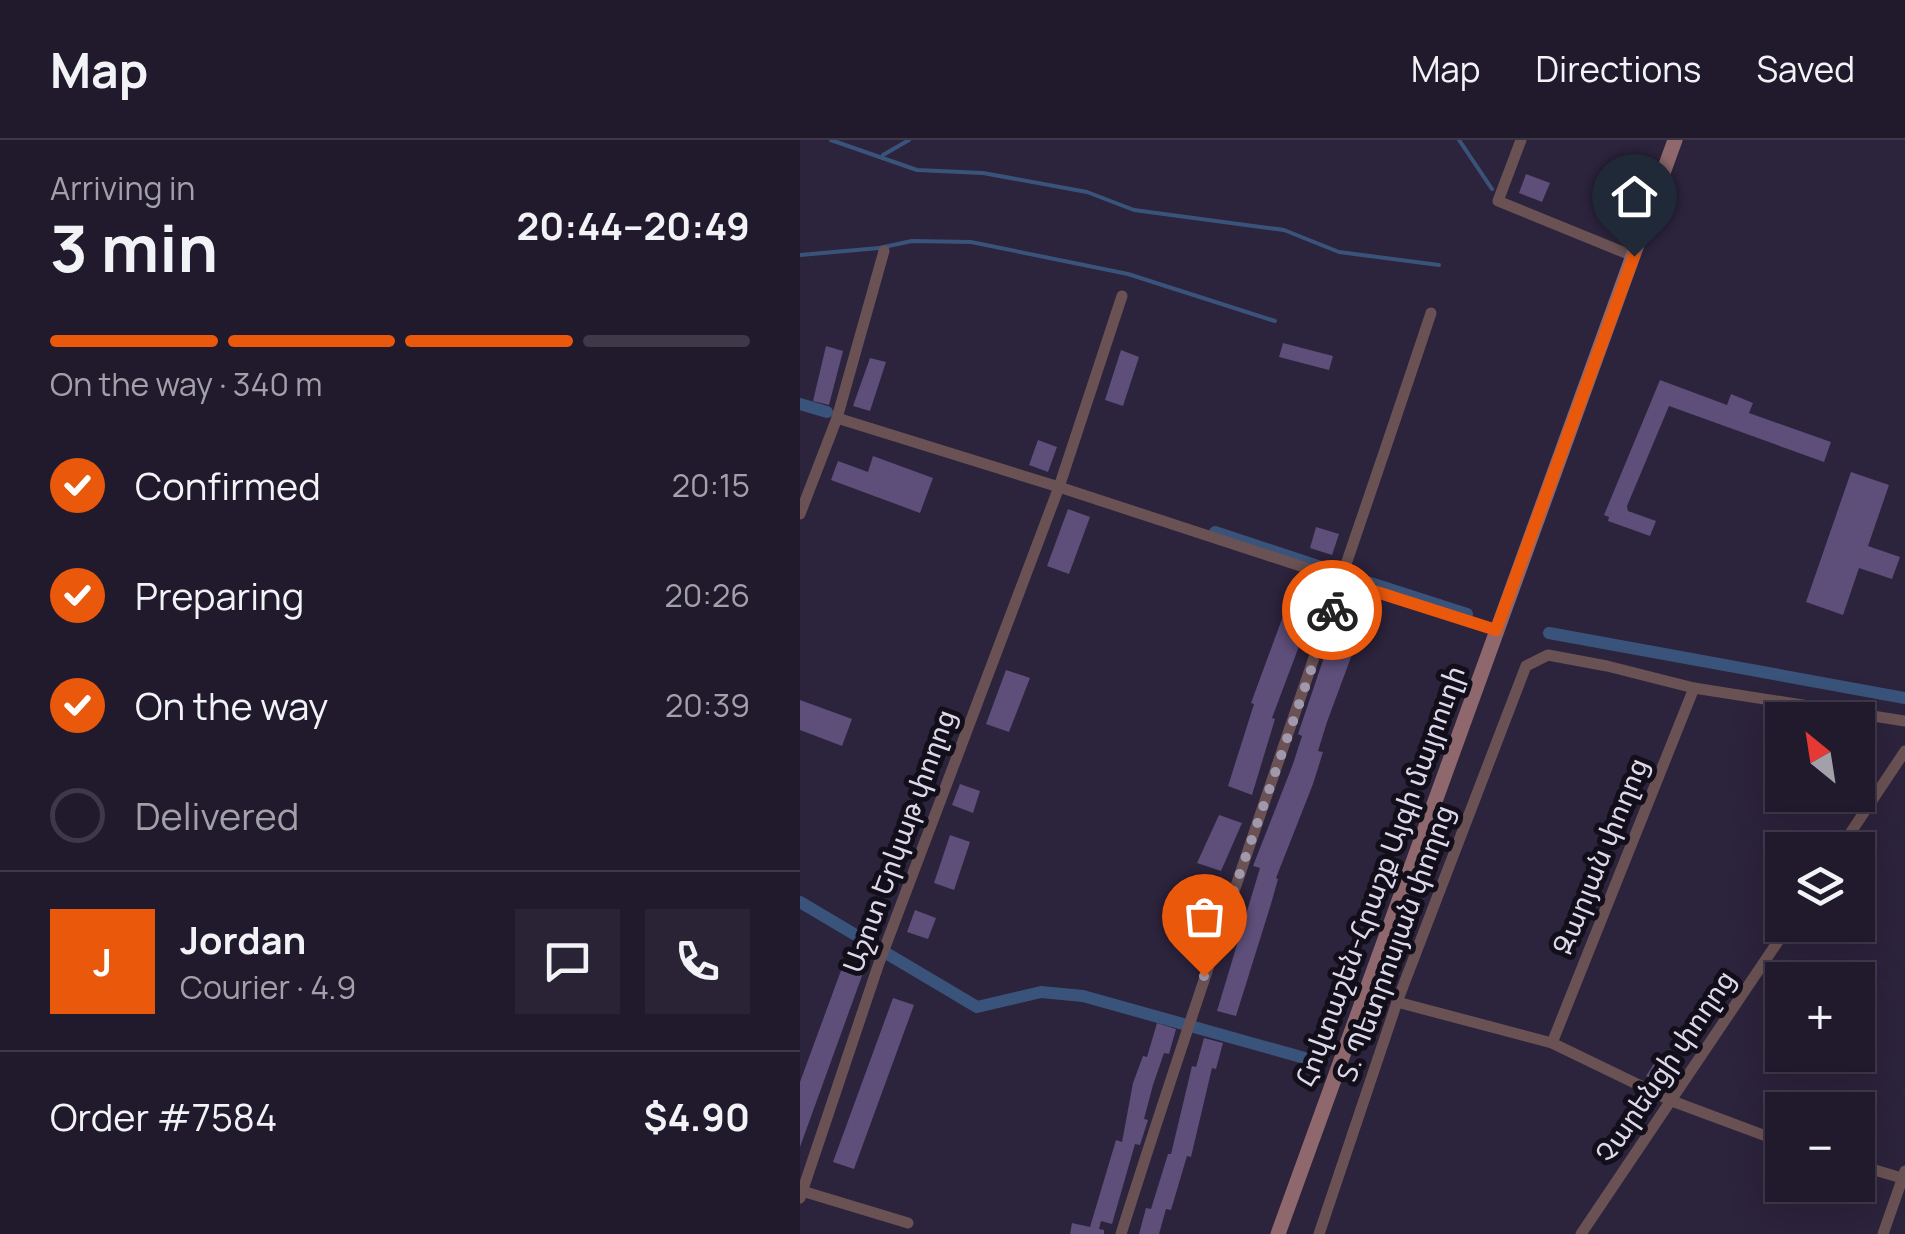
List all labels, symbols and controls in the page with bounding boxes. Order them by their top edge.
text: Map [50,37,148,102]
text: Map [1411,45,1481,93]
text: Directions [1536,45,1701,93]
text: Saved [1756,45,1855,93]
pin [1592,154,1677,257]
text: Arriving in [50,166,195,210]
icon: home [1607,169,1662,224]
text: 20:44–20:49 [517,199,750,251]
text: 3 min [50,203,218,292]
text: On the way · 340 m [50,362,322,406]
icon: check [50,458,105,513]
text: Confirmed [135,459,321,511]
text: 20:15 [672,463,750,507]
courier [1282,560,1382,660]
icon: check [50,568,105,623]
text: Preparing [135,569,304,621]
text: 20:26 [665,573,750,617]
icon: bike [1305,583,1360,638]
street label: Հովտաշեն-Հրաշք Այգի մայրուղի [1285,660,1473,1091]
icon: check [50,678,105,733]
text: On the way [135,679,328,731]
text: 20:39 [665,683,750,727]
north arrow [1765,702,1875,812]
map controls [1765,702,1875,1202]
street label: Աշոտ Երկաթ փողոց [833,703,963,978]
street label: Զարյան փողոց [1542,752,1656,960]
text: Delivered [135,789,299,841]
street label: Տ. Պետրոսյան փողոց [1326,799,1462,1086]
button: layers [1765,832,1875,942]
pin [1162,874,1247,977]
icon: bag [1177,889,1232,944]
button: chat [515,909,620,1014]
button: phone [645,909,750,1014]
text: Jordan [180,913,306,965]
text: J [93,935,112,987]
street label: Չարենցի փողոց [1585,961,1743,1169]
button: + [1765,962,1875,1072]
text: Courier · 4.9 [180,965,356,1009]
text: Order #7584 [50,1090,277,1142]
text: $4.90 [644,1090,750,1142]
button: − [1765,1092,1875,1202]

